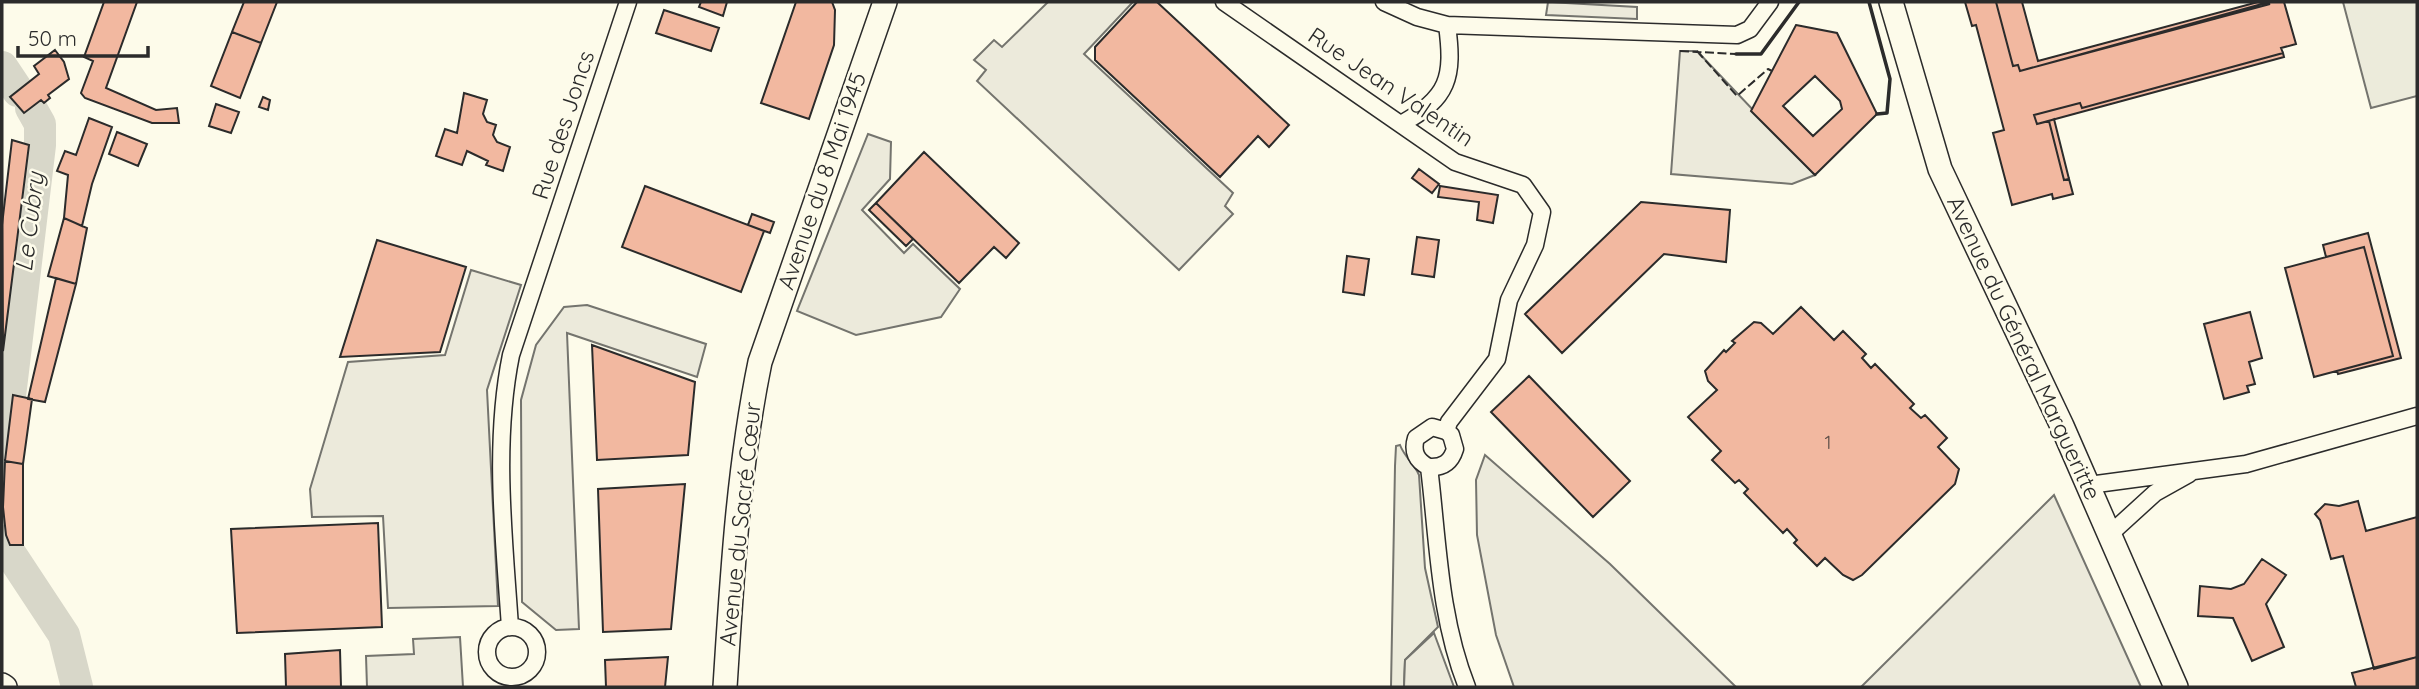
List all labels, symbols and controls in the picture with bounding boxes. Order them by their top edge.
scale bar [18,14,147,58]
street label: Rue Jean Valentin [1303,20,1480,153]
text: 50 m [28,25,77,51]
street label: Rue des Joncs [525,47,600,203]
street label: Avenue du 8 Mai 1945 [771,68,872,293]
water label: Le Cubry [8,169,50,273]
street label: Avenue du Général Margueritte [1941,191,2108,504]
street label: Avenue du Sacré Cœur [712,400,767,647]
house number: 1 [1824,430,1832,454]

